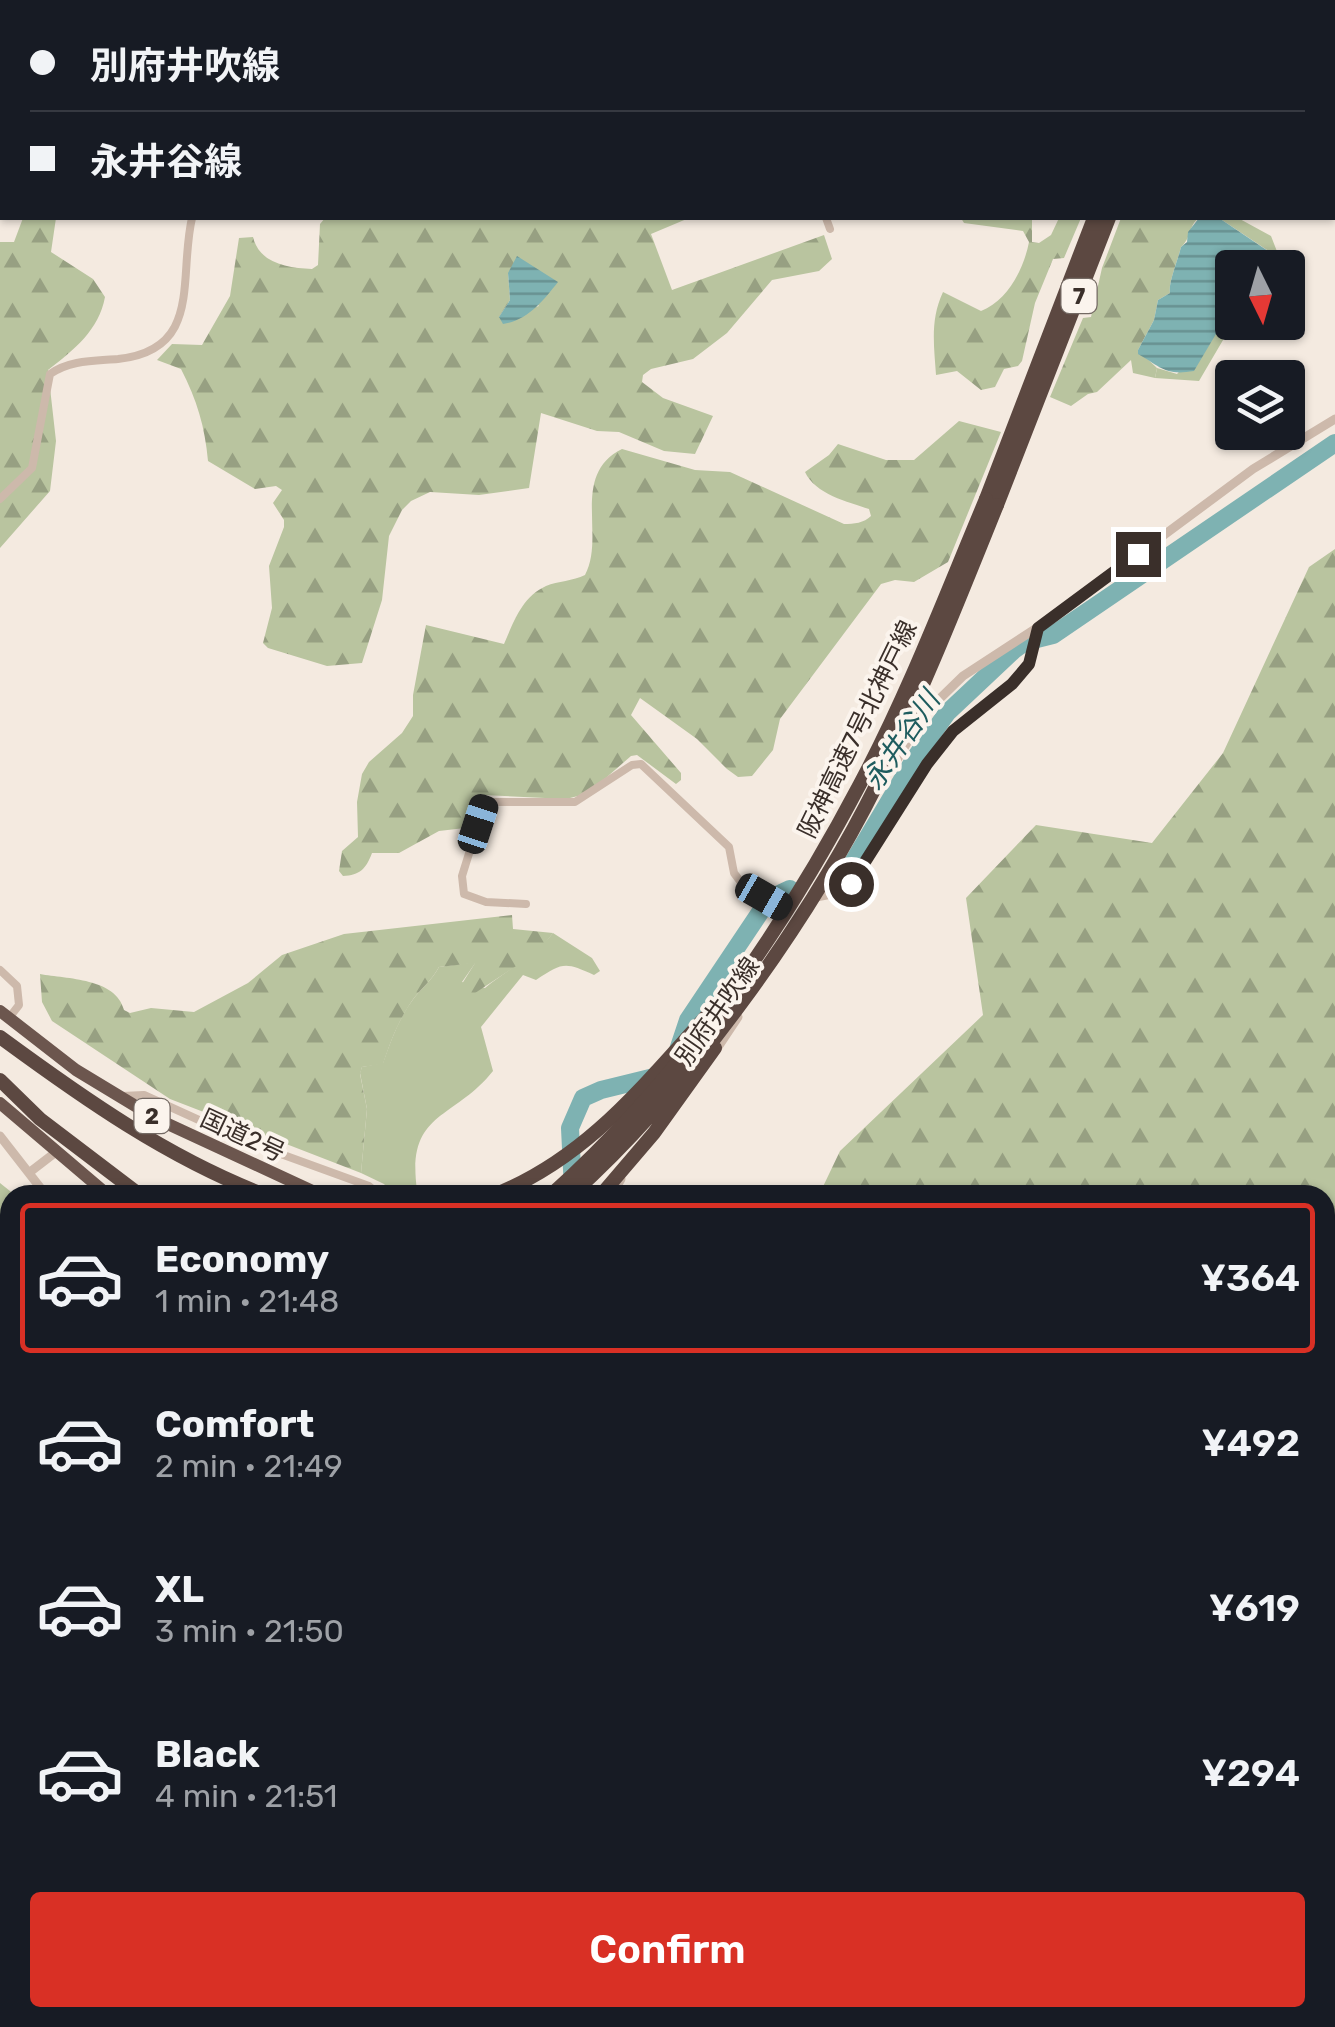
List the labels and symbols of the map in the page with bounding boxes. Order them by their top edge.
north arrow [1215,250,1305,340]
road number: 7 [1062,279,1096,313]
route end [1116,532,1161,577]
street label: 阪神高速7号北神戸線 [792,616,923,842]
water label: 永井谷川 [856,682,948,796]
car [454,791,502,857]
route start [829,862,874,907]
car [731,869,797,925]
street label: 別府井吹線 [670,952,765,1071]
road number: 2 [134,1099,170,1133]
street label: 国道2号 [196,1103,290,1168]

